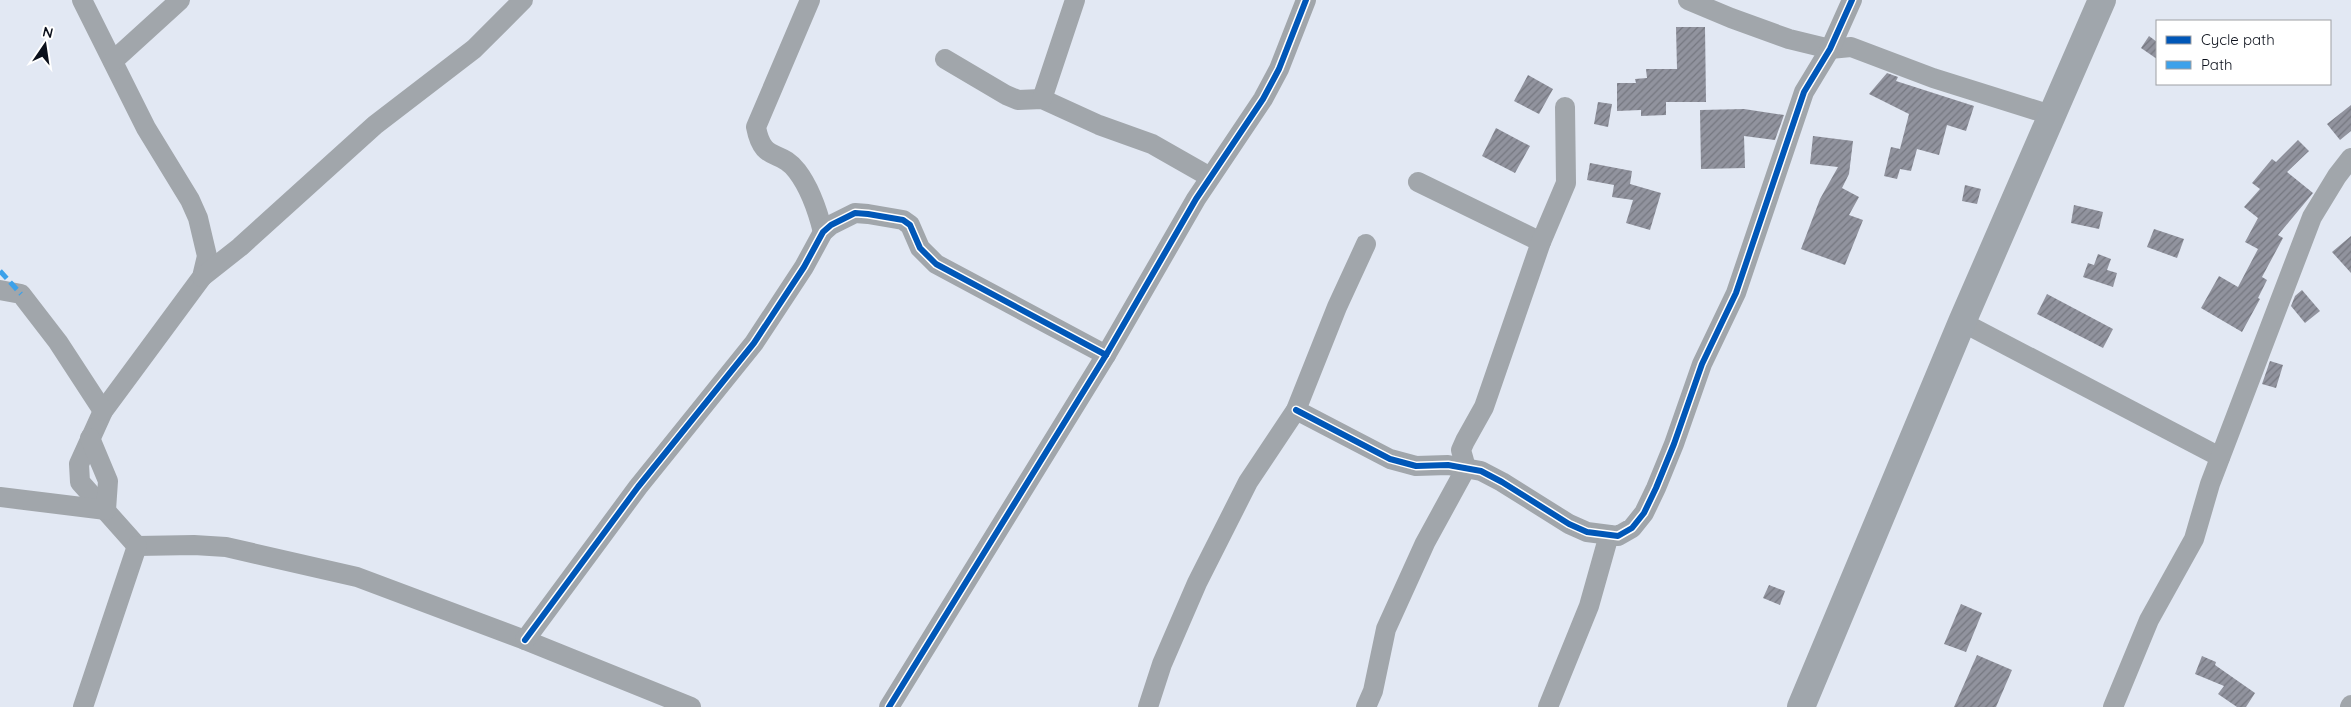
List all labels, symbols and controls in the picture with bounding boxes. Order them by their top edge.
north arrow [20,20,70,70]
legend [2156,20,2331,85]
text: N [41,22,55,42]
text: Cycle path [2201,30,2275,49]
text: Path [2201,55,2233,74]

